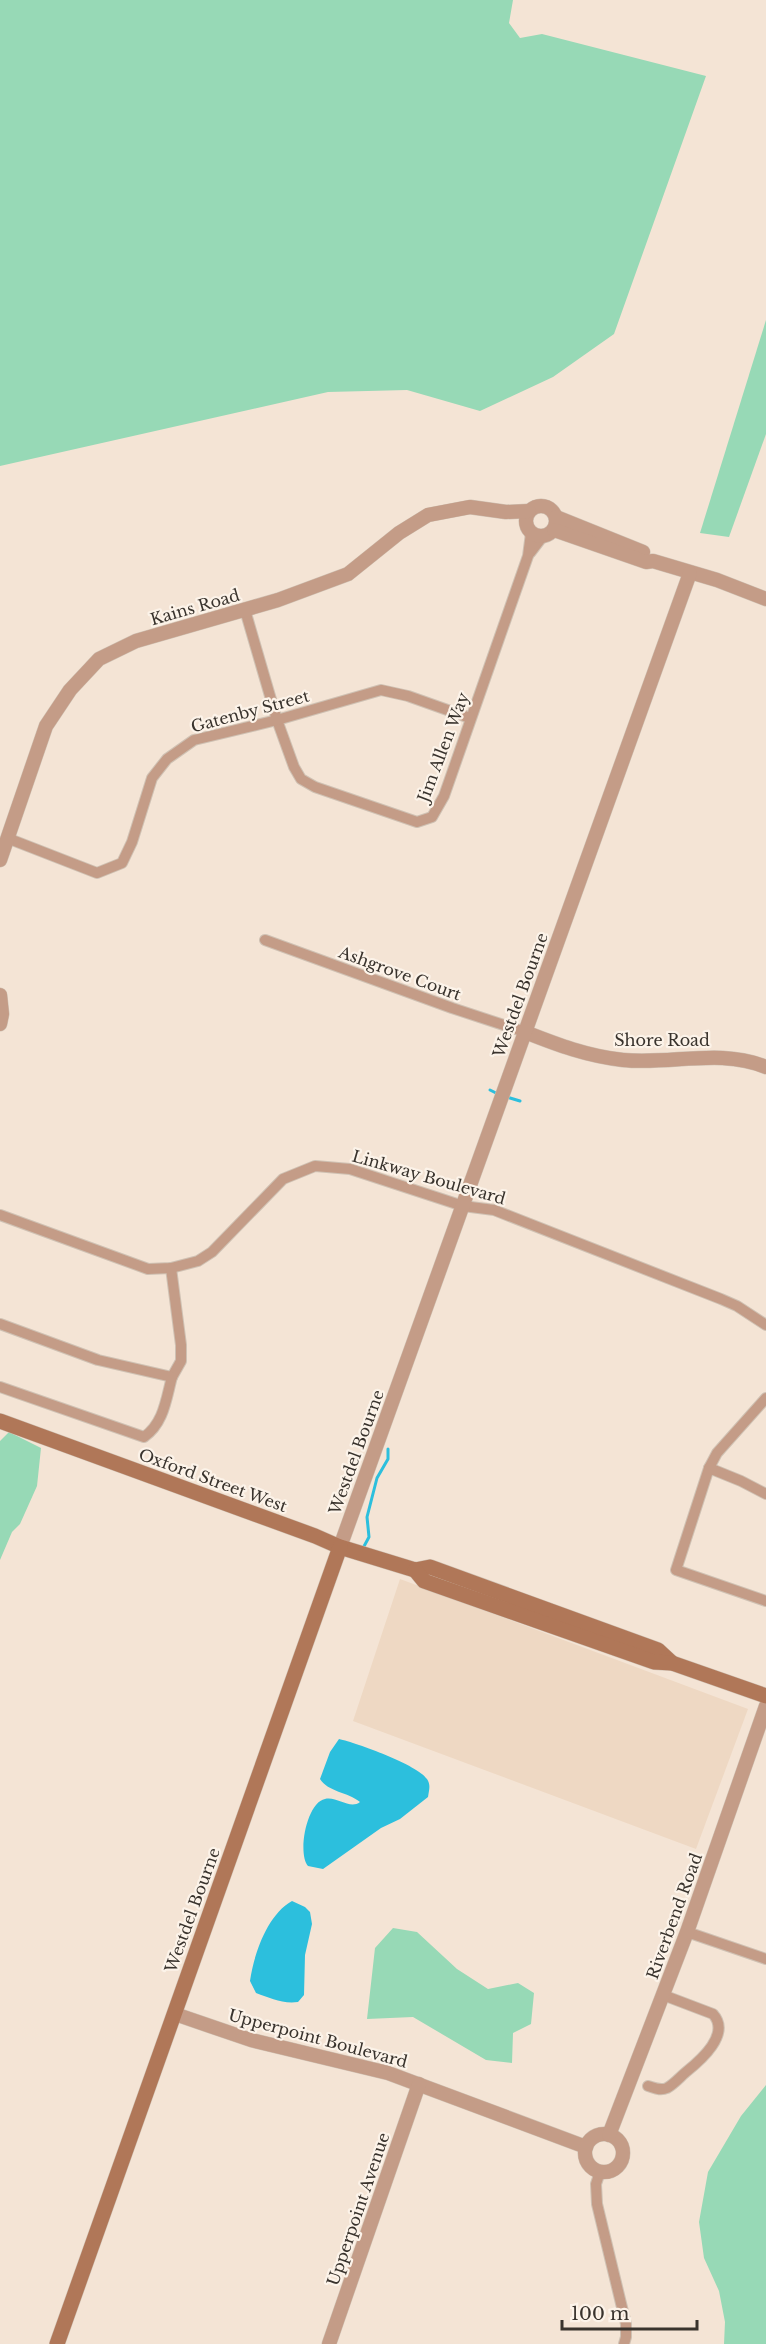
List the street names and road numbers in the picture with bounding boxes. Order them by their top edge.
street label: Kains Road [148,585,242,629]
street label: Gatenby Street [189,686,311,736]
street label: Jim Allen Way [412,689,473,806]
street label: Westdel Bourne [488,930,552,1061]
street label: Ashgrove Court [335,941,464,1004]
street label: Shore Road [614,1030,710,1050]
street label: Linkway Boulevard [350,1146,508,1209]
street label: Westdel Bourne [324,1387,388,1518]
street label: Oxford Street West [136,1444,290,1516]
street label: Westdel Bourne [160,1845,224,1976]
street label: Riverbend Road [642,1850,706,1982]
street label: Upperpoint Boulevard [226,2004,410,2072]
street label: Upperpoint Avenue [322,2130,394,2288]

